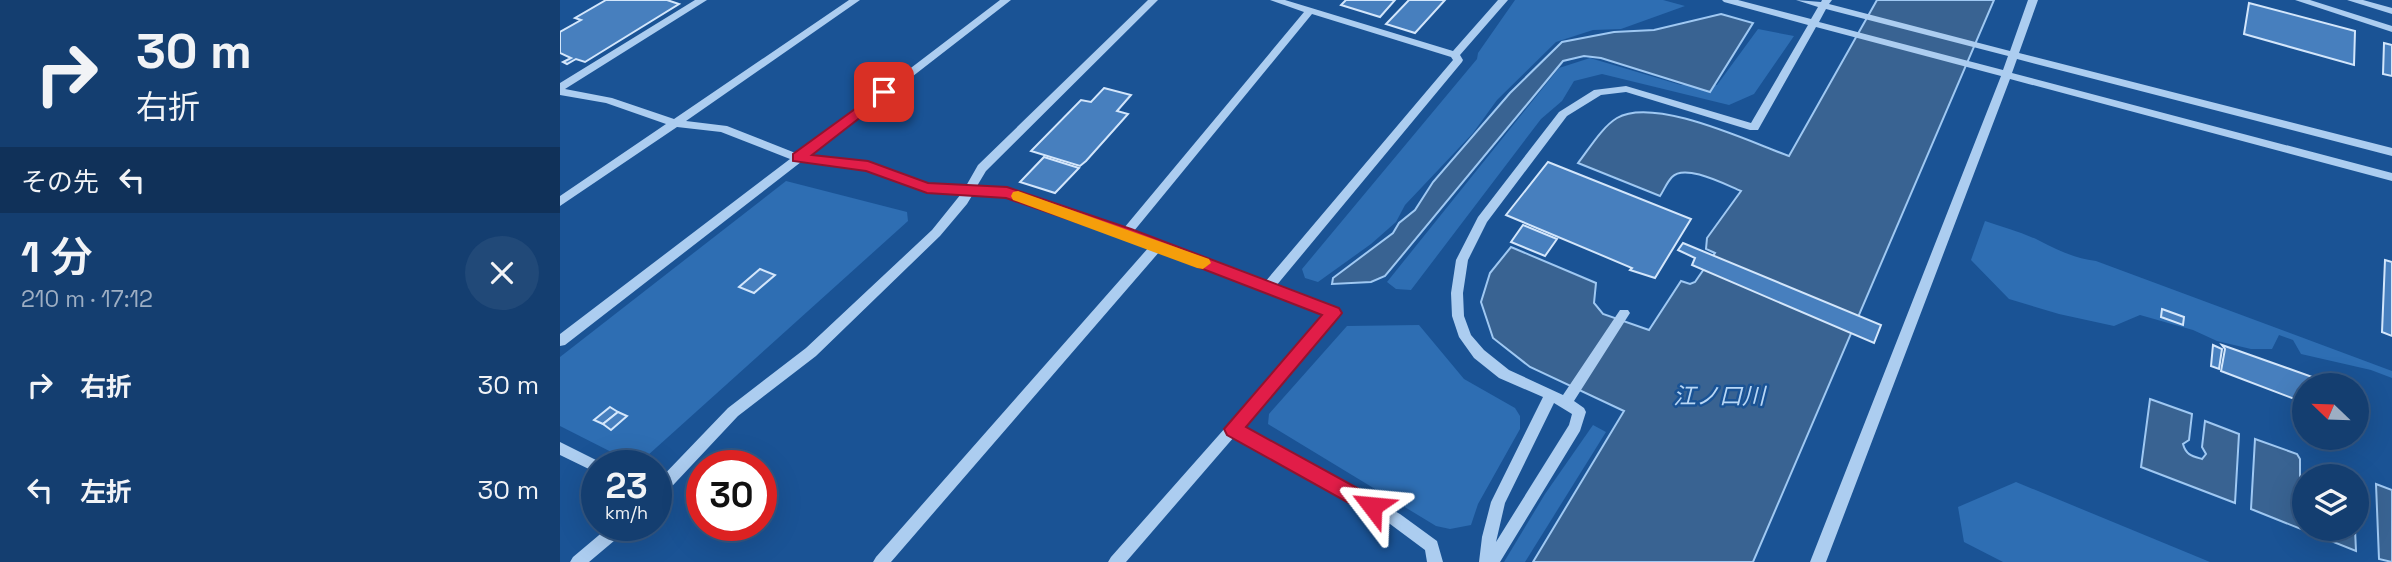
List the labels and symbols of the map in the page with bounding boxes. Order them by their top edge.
pin [854,62,914,122]
north arrow [2292,373,2370,450]
water label: 江ノ口川 [1673,381,1768,411]
speed limit sign: 30 [686,450,777,541]
position arrow [1335,469,1409,543]

